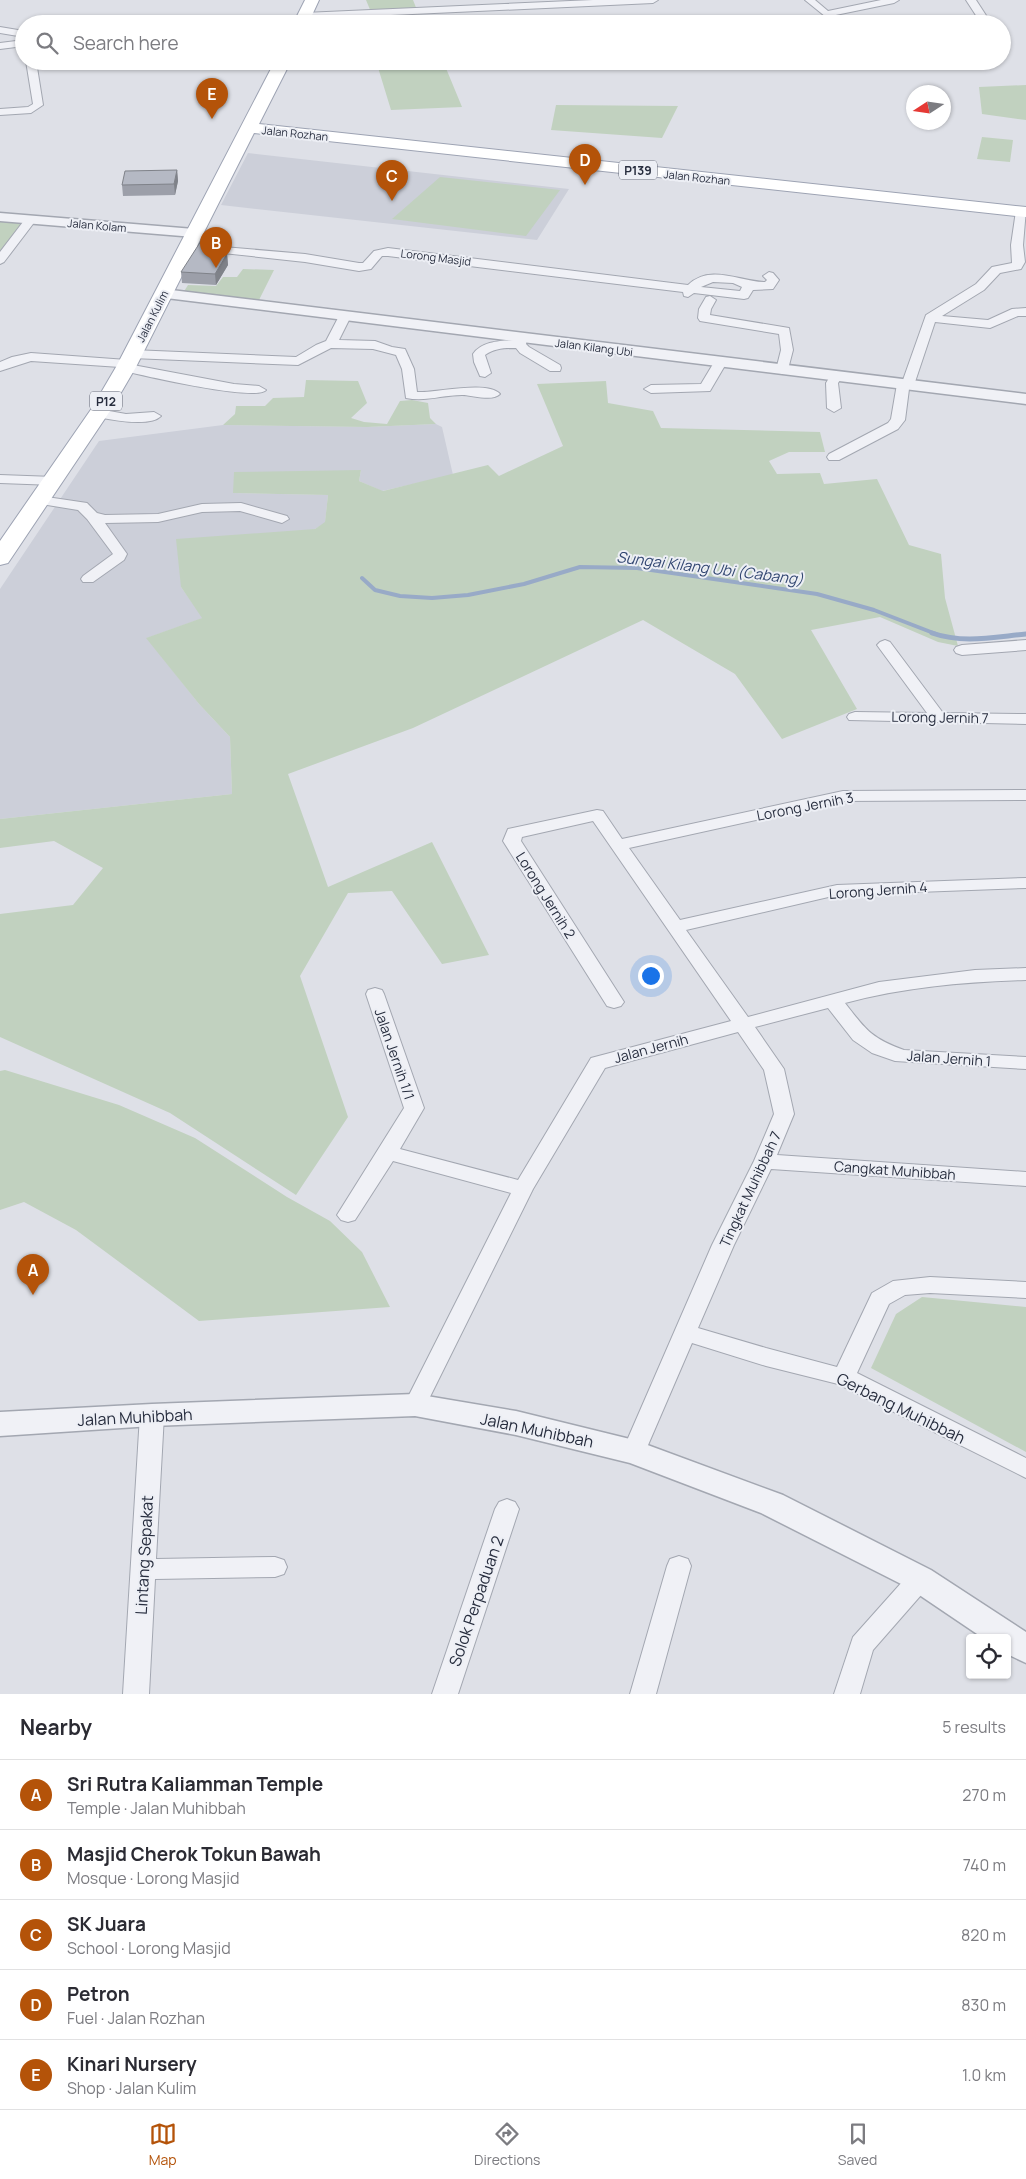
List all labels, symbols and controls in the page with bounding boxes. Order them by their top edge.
search box [15,15,1011,70]
icon: search [33,29,61,57]
text: Search here [73,30,179,56]
pin: E [196,78,228,119]
north arrow [906,85,951,130]
street label: Jalan Rozhan [261,122,329,144]
pin: D [569,144,601,185]
pin: C [376,160,408,201]
road number: P139 [619,160,657,180]
street label: Jalan Rozhan [663,166,731,188]
street label: Jalan Kolam [67,215,127,235]
pin: B [200,227,232,268]
street label: Lorong Masjid [400,245,472,269]
street label: Jalan Kulim [133,288,171,344]
street label: Jalan Kilang Ubi [554,335,634,359]
road number: P12 [90,392,122,411]
water label: Sungai Kilang Ubi (Cabang) [615,546,805,590]
street label: Lorong Jernih 7 [891,707,989,727]
street label: Lorong Jernih 3 [755,787,855,825]
street label: Lorong Jernih 2 [512,848,580,942]
street label: Lorong Jernih 4 [828,877,928,903]
your location [638,963,664,989]
street label: Jalan Jernih 1/1 [371,1006,419,1102]
street label: Jalan Jernih [612,1029,690,1067]
street label: Jalan Jernih 1 [906,1046,992,1070]
street label: Tingkat Muhibbah 7 [715,1128,785,1250]
street label: Cangkat Muhibbah [834,1156,956,1184]
pin: A [17,1254,49,1295]
street label: Gerbang Muhibbah [833,1367,969,1449]
street label: Jalan Muhibbah [77,1403,193,1431]
street label: Jalan Muhibbah [478,1407,596,1453]
street label: Lintang Sepakat [130,1495,158,1615]
street label: Solok Perpaduan 2 [443,1533,509,1669]
map controls [966,1634,1011,1679]
button: locate [966,1634,1011,1679]
text: Nearby [20,1713,92,1741]
text: 5 results [942,1716,1006,1738]
text: Sri Rutra Kaliamman Temple [67,1771,323,1797]
text: A [31,1784,41,1806]
text: 270 m [962,1784,1006,1806]
text: Temple · Jalan Muhibbah [67,1797,246,1819]
text: Masjid Cherok Tokun Bawah [67,1841,321,1867]
text: B [31,1854,41,1876]
text: 740 m [963,1854,1006,1876]
text: Mosque · Lorong Masjid [67,1867,239,1889]
text: SK Juara [67,1911,146,1937]
text: C [30,1924,42,1946]
text: 820 m [961,1924,1006,1946]
text: School · Lorong Masjid [67,1937,231,1959]
text: Petron [67,1981,130,2007]
text: D [30,1994,42,2016]
text: 830 m [961,1994,1006,2016]
text: Fuel · Jalan Rozhan [67,2007,205,2029]
text: Kinari Nursery [67,2051,197,2077]
text: E [31,2064,41,2086]
text: 1.0 km [962,2064,1006,2086]
text: Shop · Jalan Kulim [67,2077,196,2099]
tab: Map [149,2120,177,2169]
tab: Directions [474,2120,540,2169]
tab: Saved [838,2120,877,2169]

